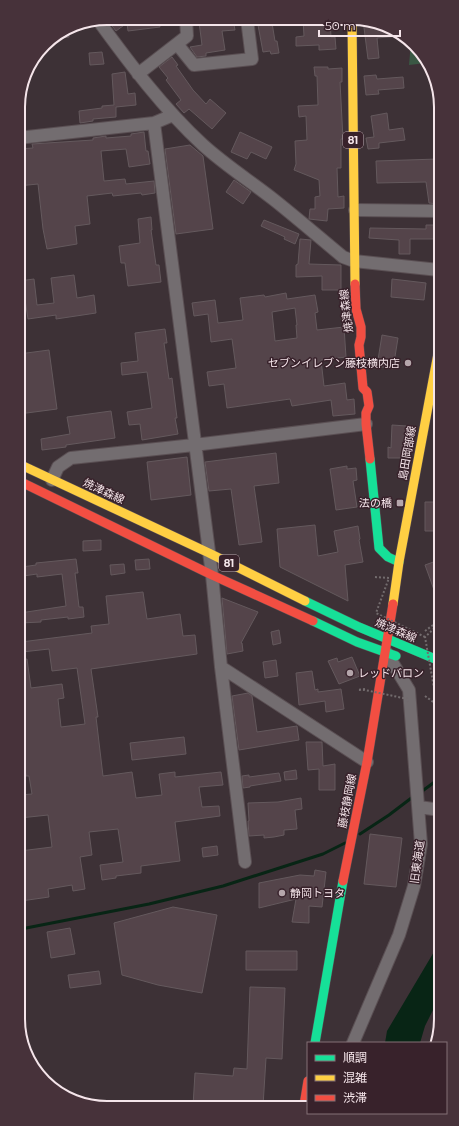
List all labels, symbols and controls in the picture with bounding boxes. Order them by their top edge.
scale bar [319,12,400,38]
text: 50 m [325,18,356,33]
road number: 81 [343,132,363,148]
street label: 焼津森線 [336,288,356,334]
place label: セブンイレブン藤枝横内店 [268,356,400,370]
marker: セブンイレブン藤枝横内店 [403,358,413,368]
street label: 島田岡部線 [395,425,419,481]
street label: 焼津森線 [81,475,127,507]
place label: 法の橋 [359,496,392,510]
marker: 法の橋 [395,498,405,508]
road number: 81 [219,555,239,571]
street label: 焼津森線 [373,615,419,645]
place label: レッドバロン [358,666,424,680]
marker: レッドバロン [345,668,355,678]
street label: 藤枝静岡線 [335,773,359,829]
street label: 旧東海道 [407,839,427,885]
place label: 静岡トヨタ [290,886,345,900]
marker: 静岡トヨタ [277,888,287,898]
legend [307,1042,447,1114]
text: 順調 [343,1050,367,1065]
text: 混雑 [343,1070,367,1085]
text: 渋滞 [343,1090,367,1105]

